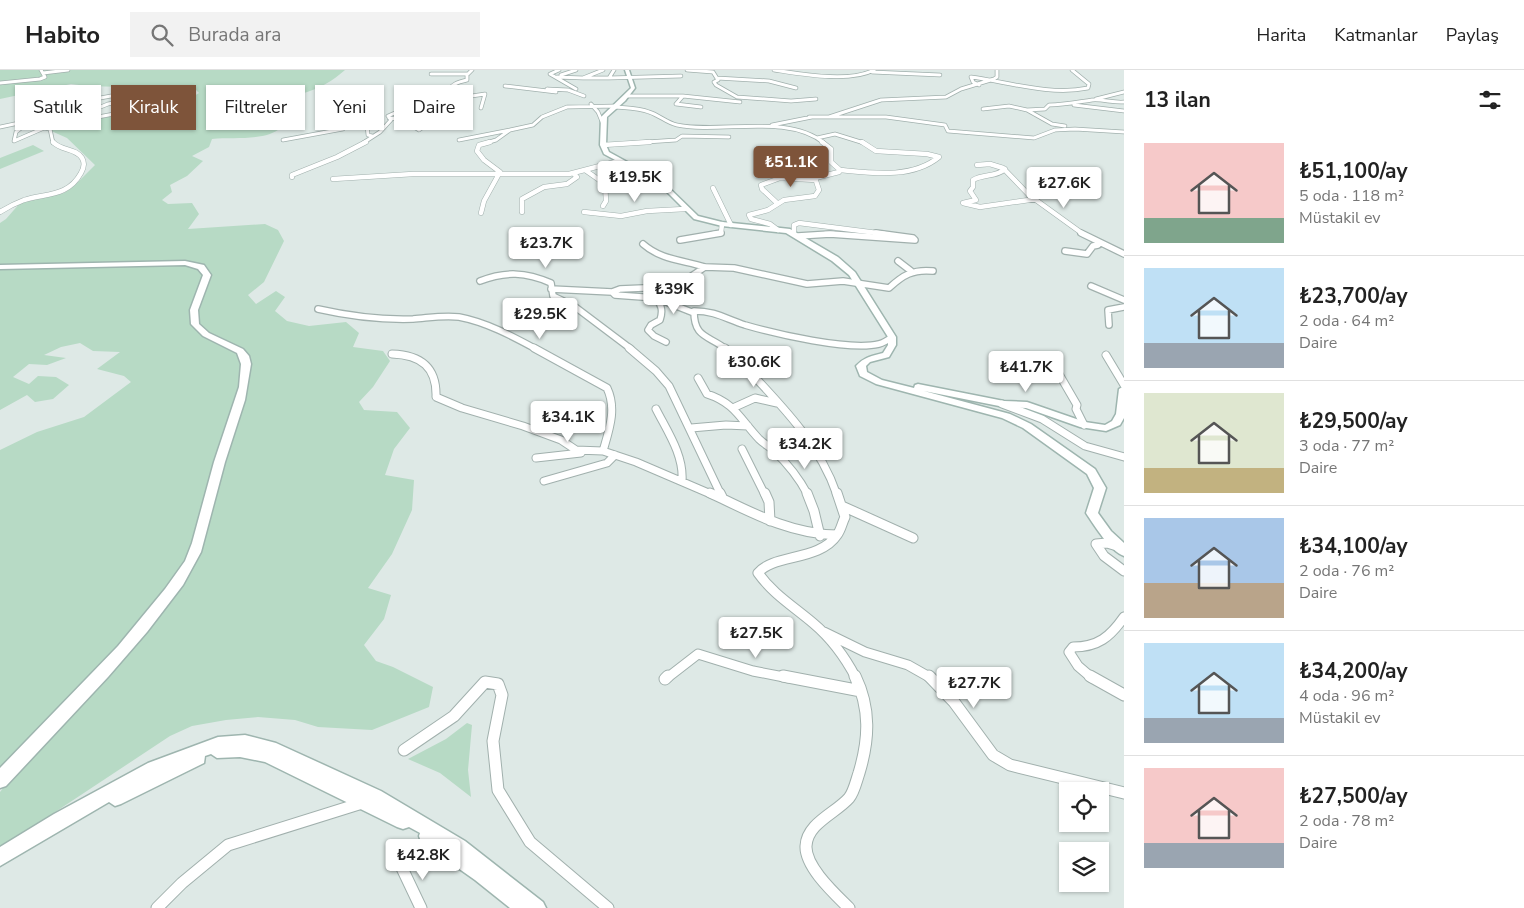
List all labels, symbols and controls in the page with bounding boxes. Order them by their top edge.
search box [130,12,480,57]
text: Habito [25,19,100,51]
icon: search [148,21,176,49]
text: Burada ara [188,22,281,48]
text: Harita [1257,23,1306,47]
text: Katmanlar [1334,23,1418,47]
text: Paylaş [1446,23,1499,47]
chip: Satılık [15,85,101,130]
chip: Kiralık [111,85,196,130]
chip: Filtreler [206,85,305,130]
chip: Yeni [315,85,384,130]
chip: Daire [394,85,473,130]
text: 13 ilan [1144,86,1211,114]
icon: filters [1476,86,1504,114]
pin: ₺51.1K [750,146,832,188]
text: ₺51.1K [765,151,818,173]
text: ₺51,100/ay [1299,157,1408,185]
pin: ₺19.5K [594,160,676,203]
icon: home [1184,163,1244,223]
text: ₺19.5K [609,166,662,188]
pin: ₺27.6K [1023,166,1105,209]
text: ₺27.6K [1038,172,1091,194]
text: 5 oda · 118 m² [1299,185,1404,207]
text: Müstakil ev [1299,207,1381,229]
pin: ₺23.7K [505,226,587,269]
text: ₺23.7K [520,232,573,254]
pin: ₺39K [644,272,704,315]
text: ₺39K [654,278,694,300]
text: ₺23,700/ay [1299,282,1408,310]
icon: home [1184,288,1244,348]
pin: ₺29.5K [499,298,581,340]
text: ₺29.5K [514,303,567,325]
text: 2 oda · 64 m² [1299,310,1394,332]
text: Daire [1299,332,1337,354]
pin: ₺30.6K [713,346,795,388]
pin: ₺41.7K [985,350,1067,393]
text: ₺30.6K [728,351,781,373]
text: ₺41.7K [1000,356,1053,378]
pin: ₺34.1K [527,400,609,443]
text: ₺34.1K [542,406,595,428]
text: ₺29,500/ay [1299,407,1408,435]
icon: home [1184,413,1244,473]
pin: ₺34.2K [764,428,846,470]
text: ₺34.2K [779,433,832,455]
text: 3 oda · 77 m² [1299,435,1394,457]
text: Daire [1299,457,1337,479]
text: ₺34,100/ay [1299,532,1408,560]
icon: home [1184,538,1244,598]
text: 2 oda · 76 m² [1299,560,1394,582]
text: Daire [1299,582,1337,604]
pin: ₺27.5K [715,616,797,659]
text: ₺27.5K [730,622,783,644]
text: ₺34,200/ay [1299,657,1408,685]
icon: home [1184,663,1244,723]
pin: ₺27.7K [933,666,1015,709]
text: ₺27.7K [948,672,1001,694]
text: 4 oda · 96 m² [1299,685,1394,707]
text: Müstakil ev [1299,707,1381,729]
map controls [1059,782,1109,892]
button: locate [1059,782,1109,832]
text: ₺27,500/ay [1299,782,1408,810]
icon: home [1184,788,1244,848]
text: 2 oda · 78 m² [1299,810,1394,832]
text: Daire [1299,832,1337,854]
pin: ₺42.8K [382,838,464,881]
button: layers [1059,842,1109,892]
text: ₺42.8K [397,844,450,866]

